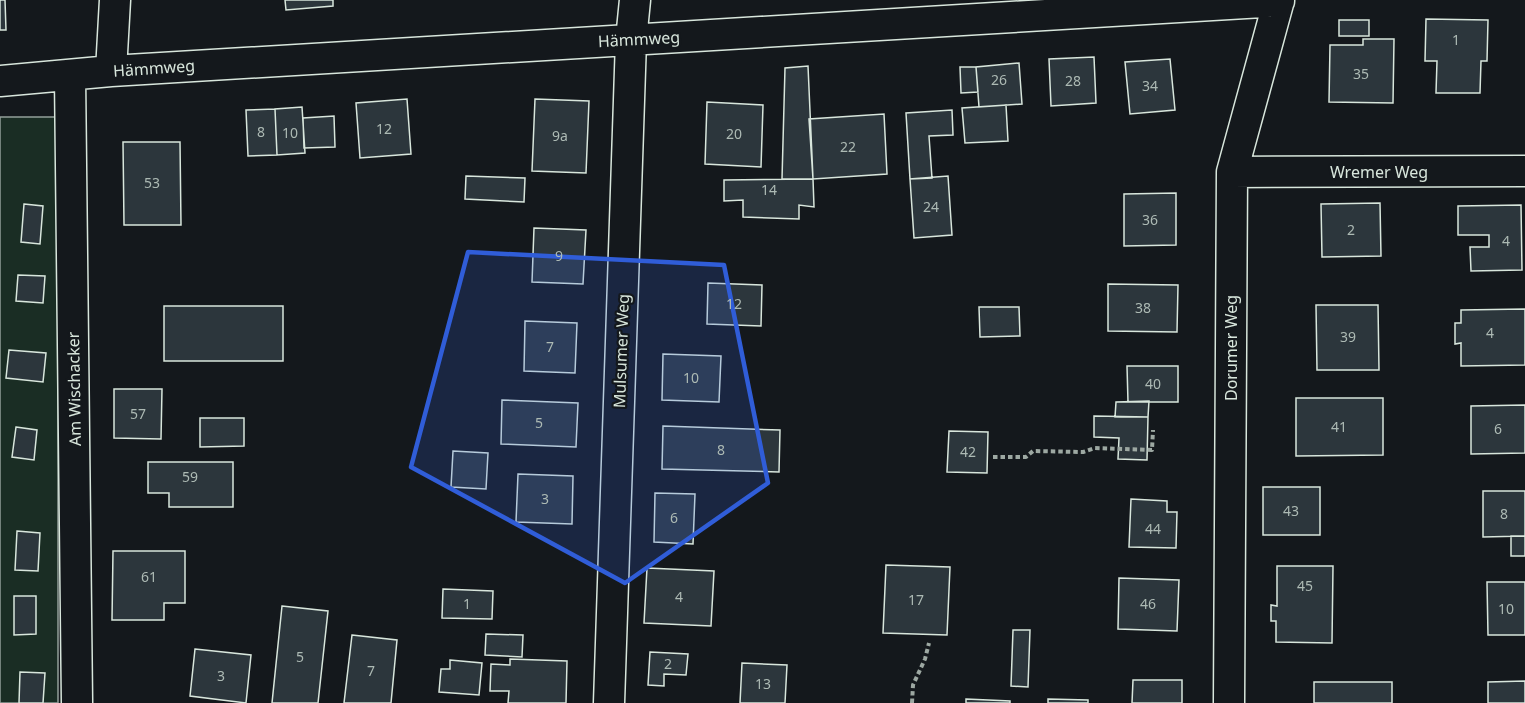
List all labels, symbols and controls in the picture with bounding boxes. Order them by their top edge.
street label: Hämmweg [597,26,681,52]
house number: 1 [1452,30,1460,49]
street label: Hämmweg [112,54,196,82]
house number: 35 [1353,64,1369,83]
house number: 26 [991,70,1007,89]
house number: 28 [1065,71,1081,90]
house number: 34 [1142,76,1158,95]
house number: 12 [376,119,392,138]
house number: 8 [257,122,265,141]
house number: 10 [282,123,298,142]
house number: 20 [726,124,742,143]
house number: 9a [552,126,568,145]
house number: 22 [840,137,856,156]
street label: Wremer Weg [1330,161,1428,183]
house number: 53 [144,173,160,192]
house number: 14 [761,180,777,199]
house number: 24 [923,197,939,216]
house number: 36 [1142,210,1158,229]
house number: 2 [1347,220,1355,239]
house number: 4 [1502,231,1510,250]
house number: 9 [555,246,563,265]
street label: Mulsumer Weg [608,294,634,408]
house number: 12 [726,294,742,313]
street label: Dorumer Weg [1220,295,1242,401]
house number: 38 [1135,298,1151,317]
house number: 4 [1486,323,1494,342]
house number: 39 [1340,327,1356,346]
street label: Am Wischacker [62,331,86,446]
house number: 7 [546,337,554,356]
house number: 10 [683,368,699,387]
house number: 40 [1145,374,1161,393]
house number: 57 [130,404,146,423]
house number: 5 [535,413,543,432]
house number: 41 [1331,417,1347,436]
house number: 6 [1494,419,1502,438]
house number: 8 [717,440,725,459]
house number: 42 [960,442,976,461]
house number: 59 [182,467,198,486]
house number: 3 [541,489,549,508]
house number: 43 [1283,501,1299,520]
house number: 8 [1500,504,1508,523]
house number: 6 [670,508,678,527]
house number: 44 [1145,519,1161,538]
house number: 61 [141,567,157,586]
house number: 45 [1297,576,1313,595]
house number: 4 [675,587,683,606]
house number: 17 [908,590,924,609]
house number: 1 [463,594,471,613]
house number: 46 [1140,594,1156,613]
house number: 10 [1498,599,1514,618]
house number: 5 [296,647,304,666]
house number: 2 [664,654,672,673]
house number: 7 [367,661,375,680]
house number: 3 [217,666,225,685]
house number: 13 [755,674,771,693]

